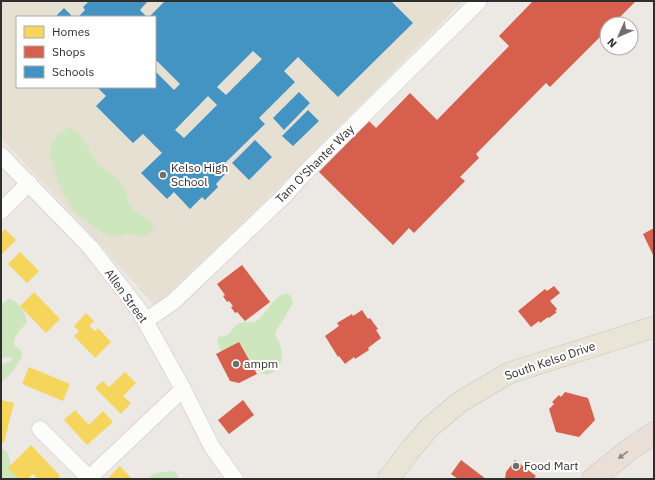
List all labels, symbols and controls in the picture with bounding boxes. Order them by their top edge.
legend [16,16,156,88]
north arrow [599,16,639,56]
text: Homes [52,24,90,39]
text: N [604,35,620,51]
text: Shops [52,44,85,59]
text: Schools [52,64,95,79]
street label: Tam O'Shanter Way [272,121,357,206]
place label: Kelso High School [171,160,228,189]
marker: Kelso High School [158,170,168,180]
street label: Allen Street [102,266,151,326]
street label: South Kelso Drive [503,338,597,383]
place label: ampm [244,356,278,371]
marker: ampm [231,359,241,369]
one-way arrow [617,451,628,459]
place label: Food Mart [524,458,578,473]
marker: Food Mart [511,461,521,471]

